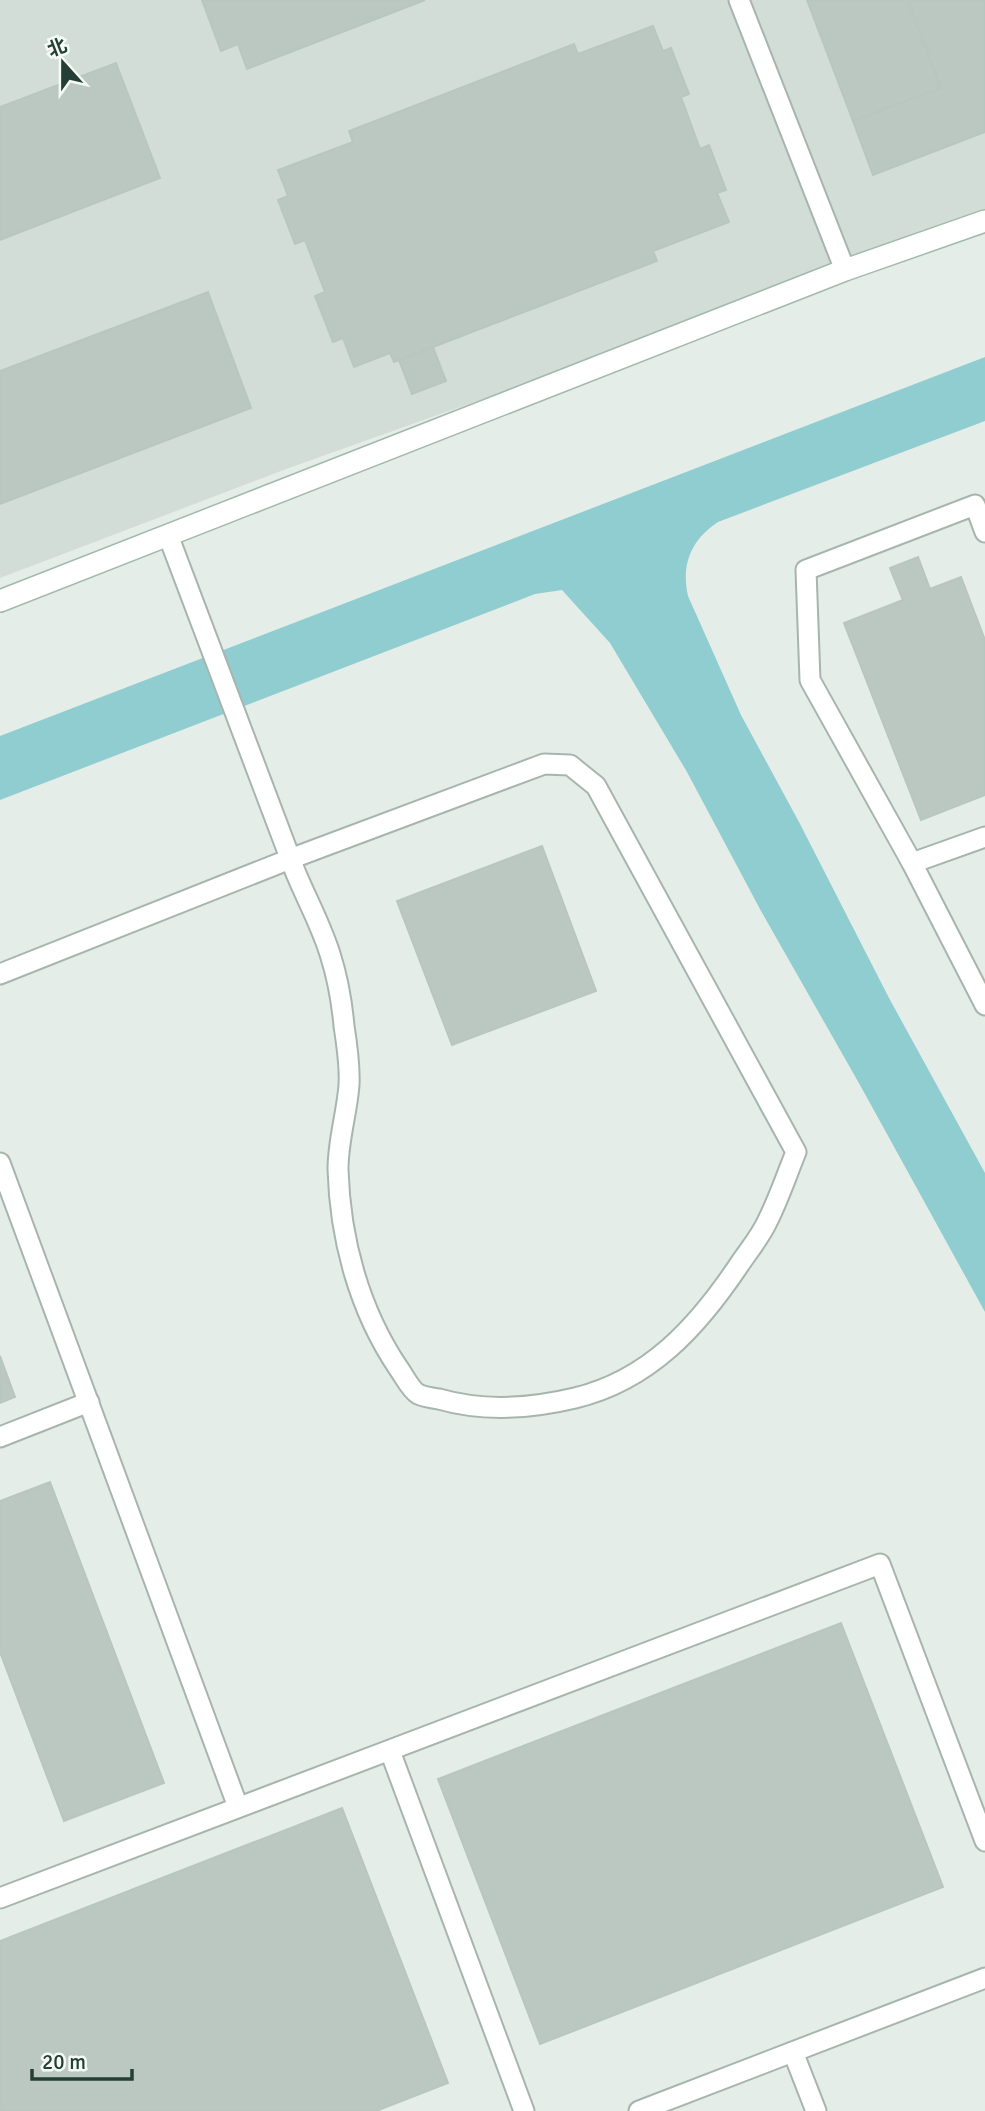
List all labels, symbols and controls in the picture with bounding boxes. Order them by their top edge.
north arrow [28,28,98,98]
text: 北 [44,33,70,63]
scale bar [32,2038,131,2082]
text: 20 m [42,2049,86,2075]

